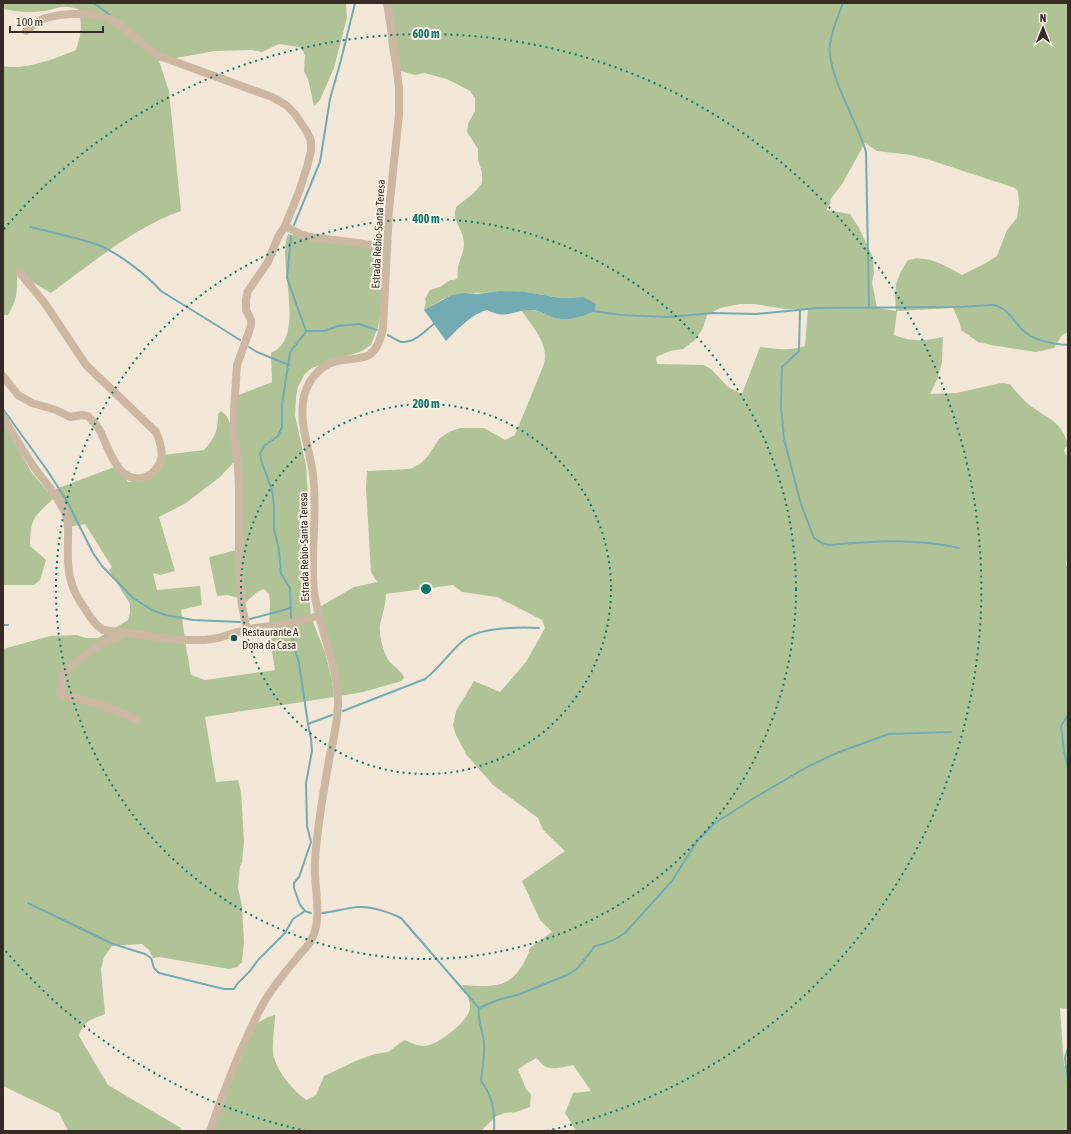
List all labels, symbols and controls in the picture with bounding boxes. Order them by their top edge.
scale bar [10,8,103,34]
north arrow [1023,8,1063,48]
text: N [1040,12,1046,24]
text: 100 m [16,15,43,29]
text: 600 m [412,27,440,41]
street label: Estrada Rebio-Santa Teresa [369,179,387,289]
text: 400 m [411,212,440,226]
text: 200 m [412,397,440,411]
street label: Estrada Rebio-Santa Teresa [297,492,311,602]
centre of rings [419,582,433,596]
place label: Restaurante A Dona da Casa [242,626,299,651]
marker: Restaurante A Dona da Casa [229,633,239,643]

